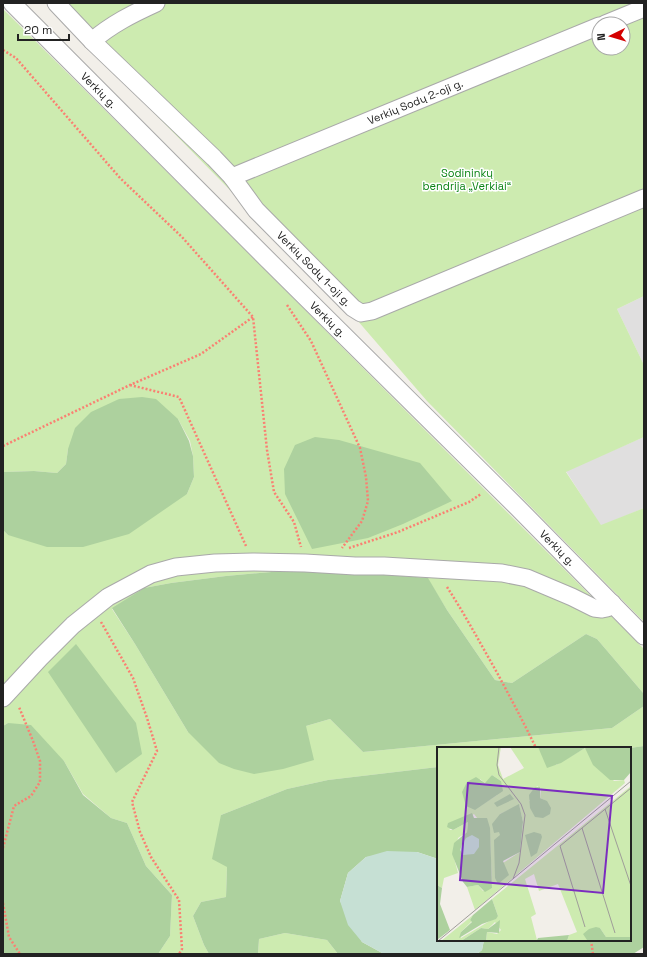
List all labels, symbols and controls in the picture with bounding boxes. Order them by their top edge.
scale bar [18,16,69,42]
north arrow [591,16,631,56]
text: 20 m [24,22,52,38]
text: N [594,33,608,41]
street label: Verkių g. [78,69,120,111]
street label: Verkių Sodų 2-oji g. [365,76,465,128]
park label: Sodininkų bendrija „Verkiai“ [423,166,512,193]
street label: Verkių Sodų 1-oji g. [274,228,354,309]
street label: Verkių g. [307,298,349,340]
street label: Verkių g. [537,527,578,569]
inset map [437,747,631,941]

